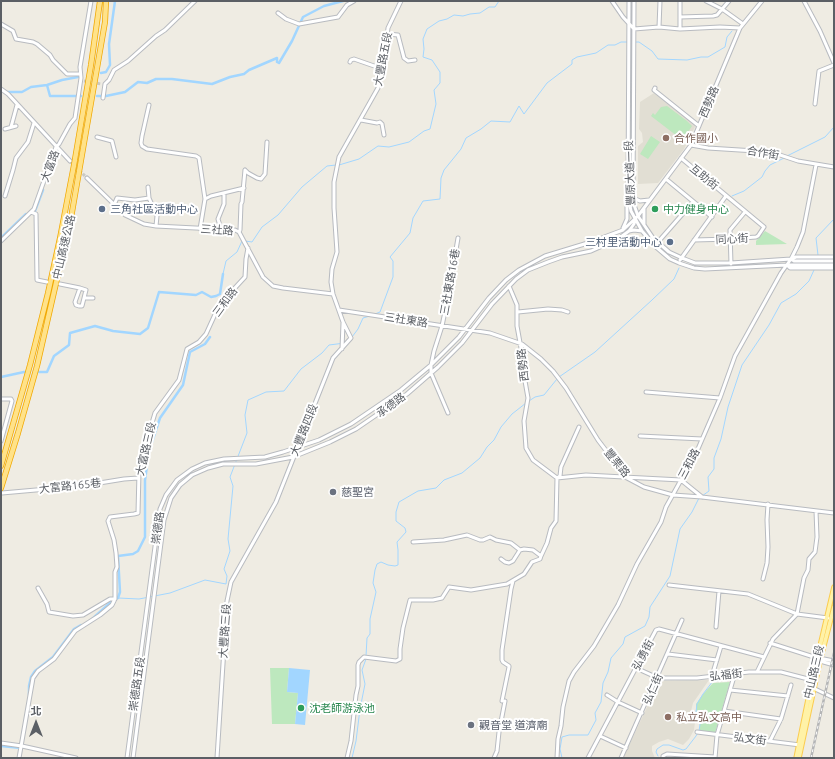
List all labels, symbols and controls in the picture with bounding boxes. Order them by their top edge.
street label: 大豐路五段 [371,31,395,87]
street label: 西勢路 [696,84,722,120]
place label: 合作國小 [674,131,718,145]
marker: 合作國小 [661,133,671,143]
street label: 豐原大道一段 [622,140,638,206]
street label: 合作街 [746,144,780,162]
street label: 大富路 [38,148,62,184]
street label: 互助街 [687,161,721,193]
place label: 三角社區活動中心 [110,202,198,216]
place label: 中力健身中心 [663,202,729,216]
marker: 三角社區活動中心 [97,204,107,214]
marker: 中力健身中心 [650,204,660,214]
street label: 中山高速公路 [50,213,78,281]
street label: 三社路 [200,222,234,238]
street label: 同心街 [715,232,749,246]
place label: 三村里活動中心 [585,235,662,249]
marker: 三村里活動中心 [665,237,675,247]
street label: 三社東路16巷 [438,248,462,316]
street label: 三和路 [210,285,240,319]
street label: 三社東路 [383,310,429,330]
street label: 西勢路 [514,348,532,382]
street label: 承德路 [374,390,408,420]
street label: 大豐路四段 [288,402,320,458]
street label: 大富路三段 [133,421,159,477]
street label: 豐栗路 [601,446,633,480]
street label: 三和路 [675,446,703,482]
street label: 大富路165巷 [38,476,102,496]
place label: 慈聖宮 [341,485,374,499]
marker: 慈聖宮 [328,487,338,497]
street label: 崇德路 [149,511,167,545]
street label: 大豐路三段 [216,603,234,659]
street label: 弘勇街 [629,637,657,673]
street label: 中山路三段 [801,644,827,700]
street label: 崇德路五段 [127,656,147,712]
street label: 弘福街 [709,666,743,684]
street label: 弘仁街 [640,671,666,707]
place label: 沈老師游泳池 [309,701,375,715]
north arrow [16,703,56,743]
marker: 沈老師游泳池 [296,703,306,713]
text: 北 [31,705,42,717]
place label: 私立弘文高中 [676,710,742,724]
marker: 私立弘文高中 [663,712,673,722]
place label: 觀音堂 道濟廟 [479,718,548,732]
marker: 觀音堂 道濟廟 [466,720,476,730]
street label: 弘文街 [733,730,767,748]

